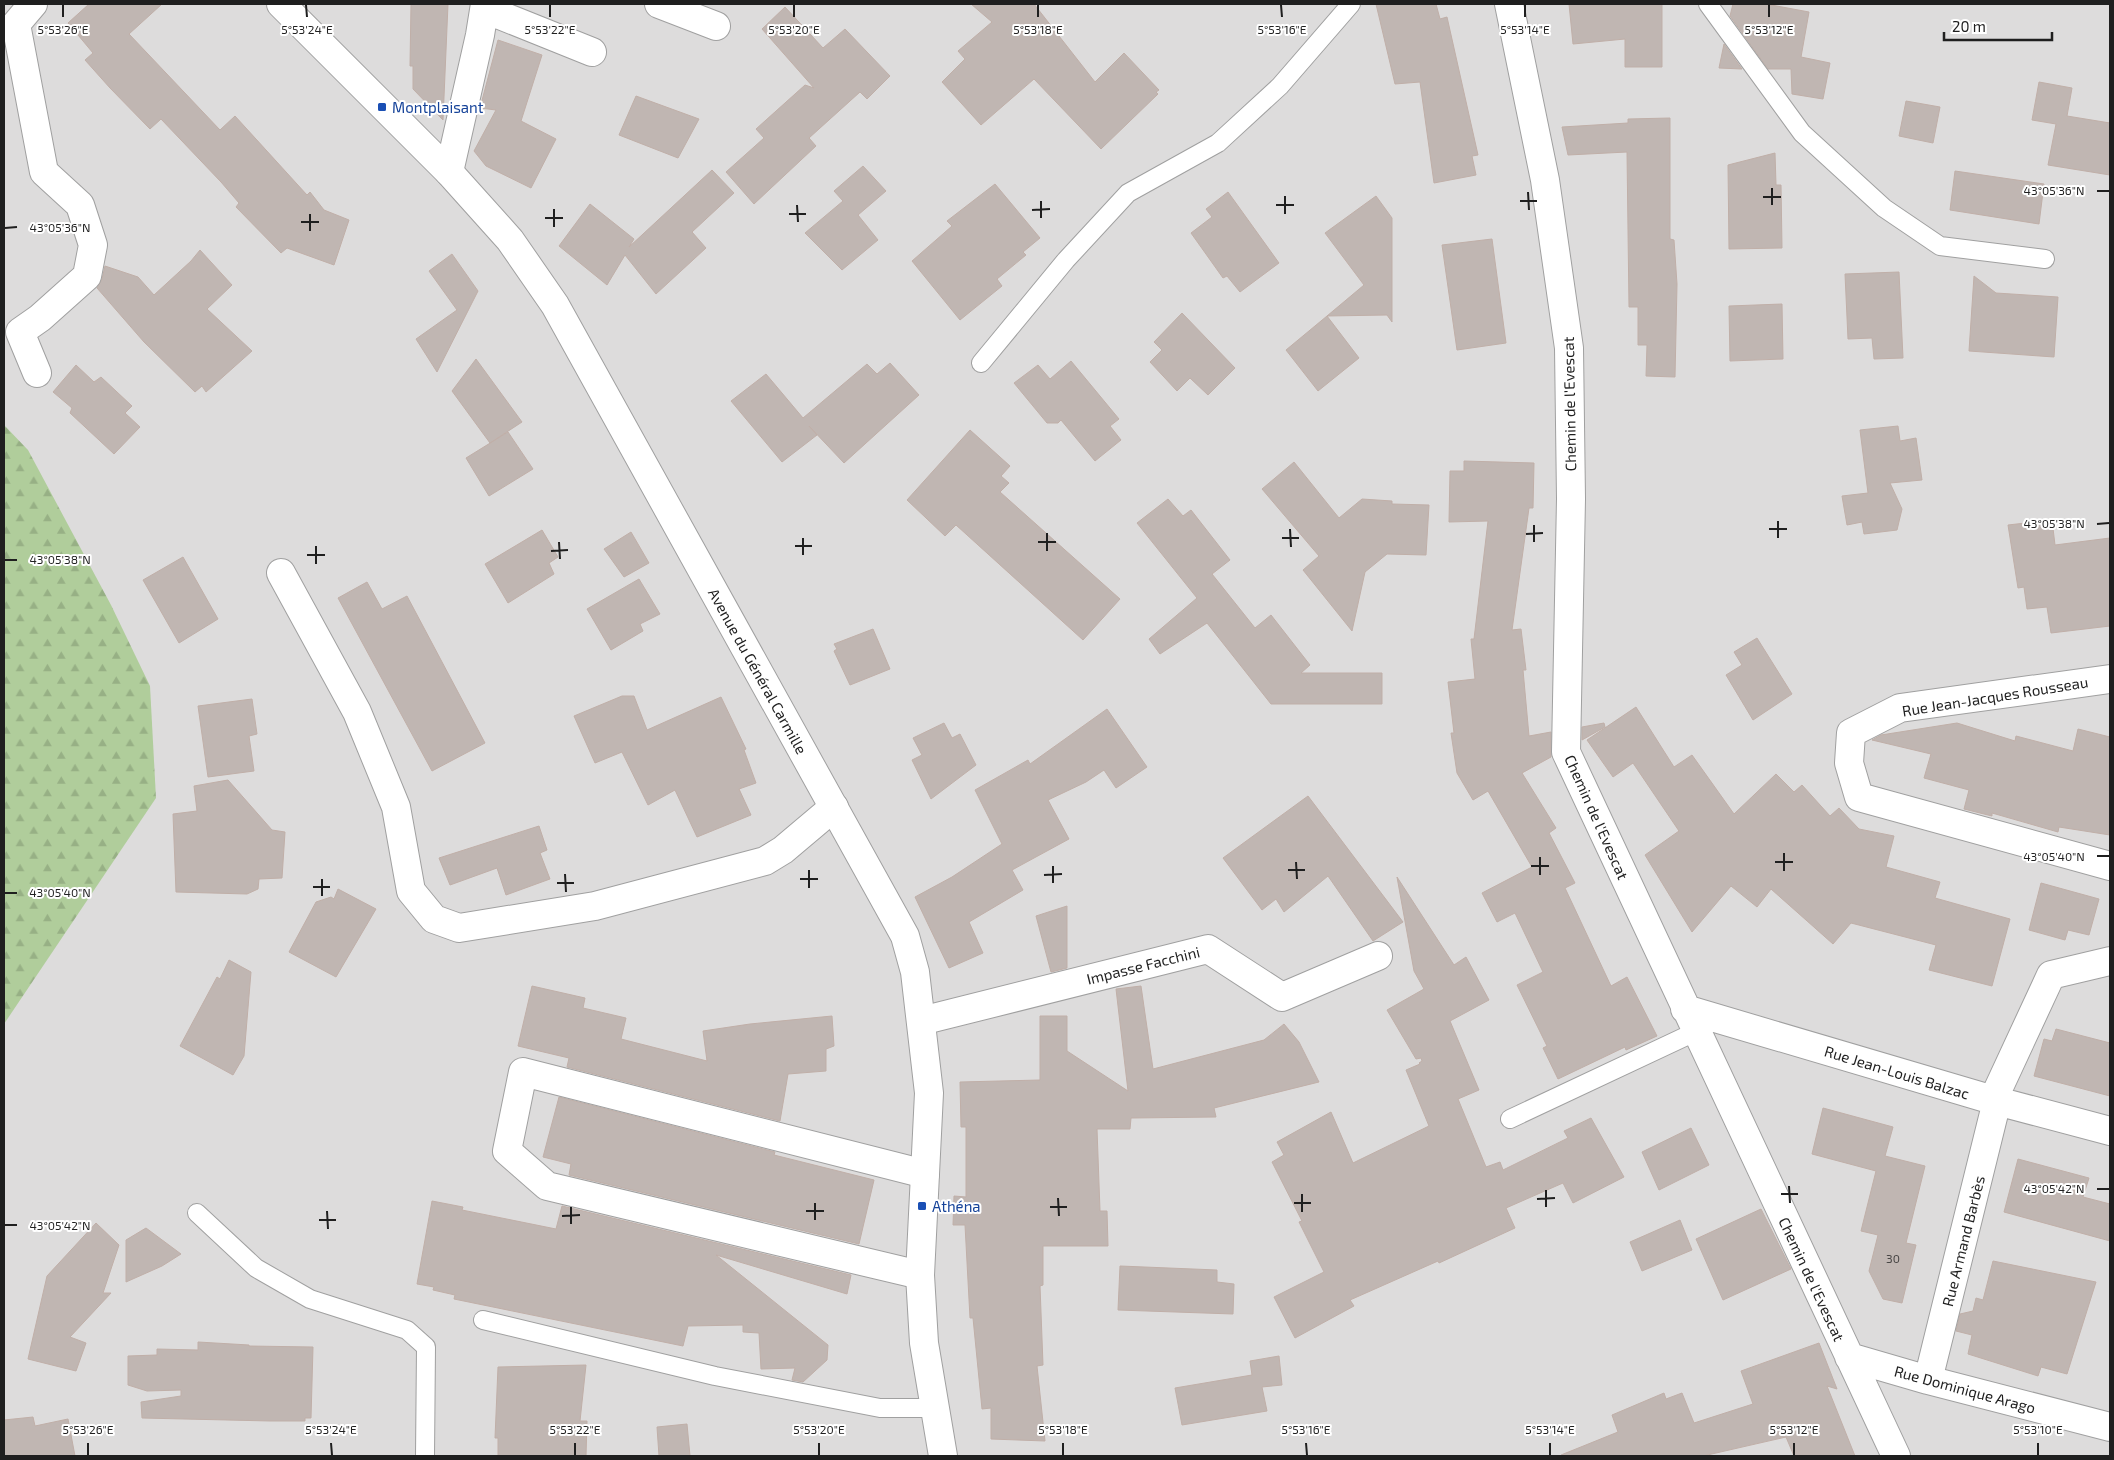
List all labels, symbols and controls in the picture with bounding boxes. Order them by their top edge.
scale bar [1944,10,2052,42]
text: 20 m [1952,17,1986,35]
text: 5°53'26"E [38,22,89,36]
text: 5°53'24"E [281,22,333,36]
text: 5°53'22"E [525,22,576,36]
text: 5°53'20"E [768,22,820,36]
text: 5°53'18"E [1013,22,1063,36]
text: 5°53'16"E [1258,22,1307,36]
text: 5°53'14"E [1500,22,1550,36]
text: 5°53'12"E [1745,22,1794,36]
place label: Montplaisant [392,98,484,116]
marker: Montplaisant [376,101,388,113]
text: 43°05'36"N [2024,183,2084,197]
text: 43°05'36"N [30,220,90,234]
street label: Chemin de l'Evescat [1559,336,1579,472]
text: 43°05'38"N [2023,516,2085,530]
text: 43°05'38"N [29,552,91,566]
street label: Avenue du Général Carmille [705,585,811,757]
street label: Rue Jean-Jacques Rousseau [1901,672,2089,720]
street label: Chemin de l'Evescat [1561,752,1633,882]
text: 43°05'40"N [2023,849,2085,863]
text: 43°05'40"N [29,885,91,899]
street label: Impasse Facchini [1085,942,1201,988]
street label: Rue Jean-Louis Balzac [1822,1041,1972,1103]
street label: Rue Armand Barbès [1938,1174,1988,1308]
text: 43°05'42"N [2023,1181,2085,1195]
place label: Athéna [932,1197,981,1215]
marker: Athéna [916,1200,928,1212]
street label: Chemin de l'Evescat [1775,1214,1849,1344]
text: 43°05'42"N [29,1218,91,1232]
house number: 30 [1886,1251,1900,1265]
street label: Rue Dominique Arago [1892,1361,2038,1417]
text: 5°53'26"E [63,1422,114,1436]
text: 5°53'24"E [305,1422,357,1436]
text: 5°53'22"E [550,1422,601,1436]
text: 5°53'20"E [793,1422,845,1436]
text: 5°53'18"E [1038,1422,1088,1436]
text: 5°53'16"E [1282,1422,1331,1436]
text: 5°53'14"E [1525,1422,1575,1436]
text: 5°53'12"E [1770,1422,1819,1436]
text: 5°53'10"E [2013,1422,2063,1436]

